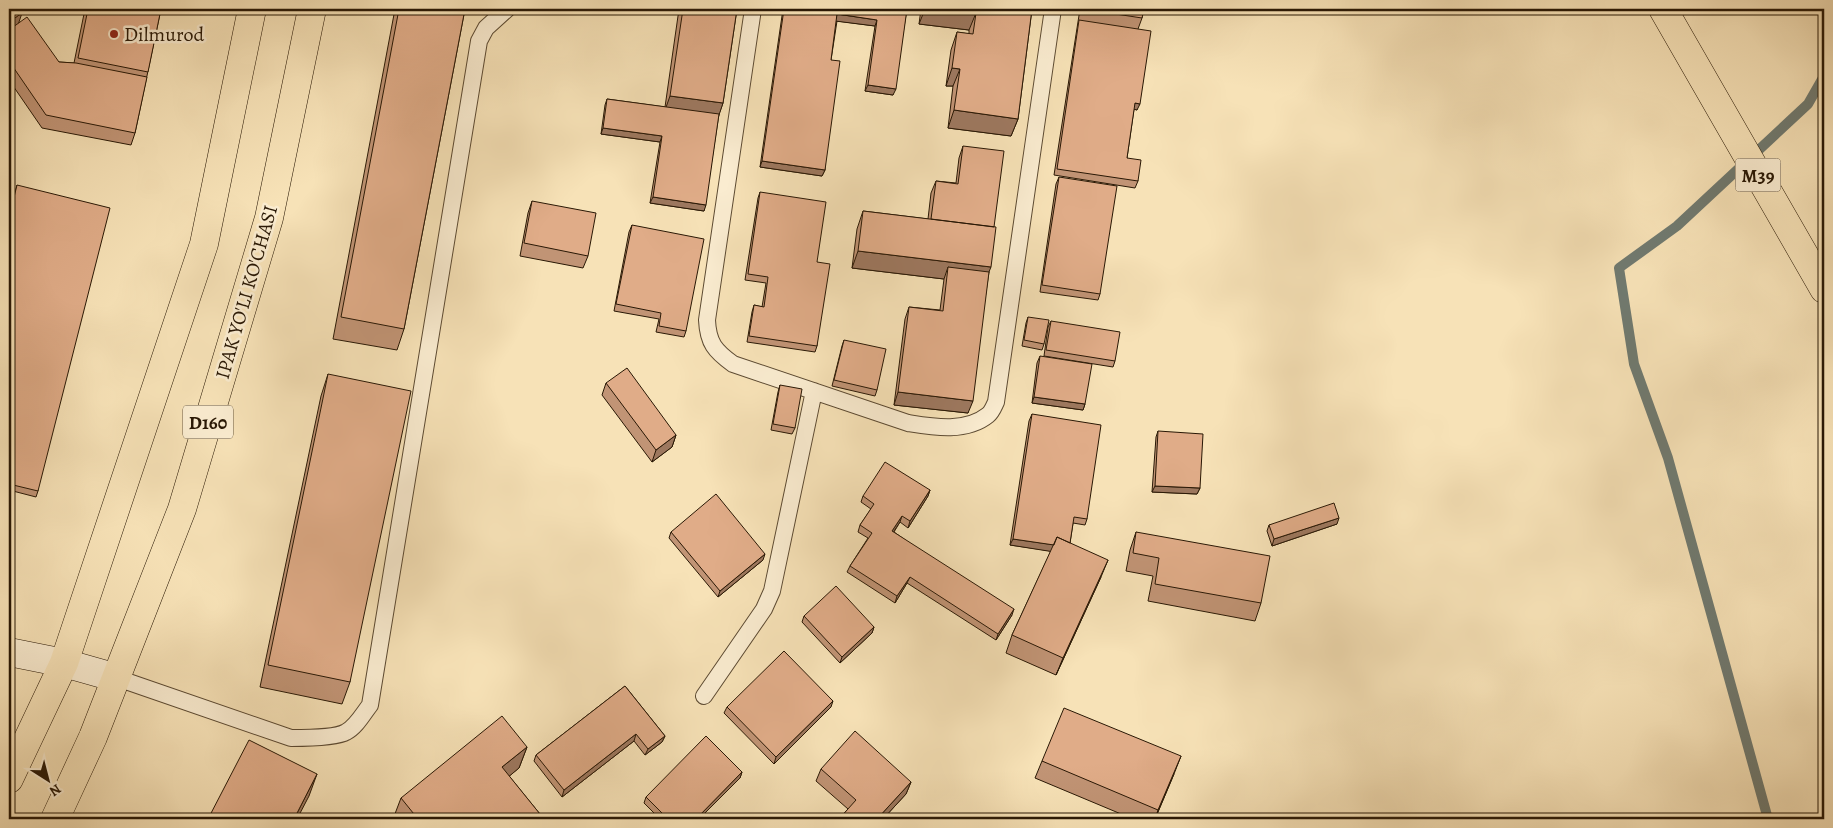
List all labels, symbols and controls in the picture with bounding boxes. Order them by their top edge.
place label: Dilmurod [124,21,204,48]
marker: Dilmurod [108,28,120,40]
road number: M39 [1736,158,1780,192]
street label: IPAK YO'LI KO'CHASI [209,202,284,382]
road number: D160 [183,406,233,438]
north arrow [22,756,72,806]
text: N [46,779,65,801]

